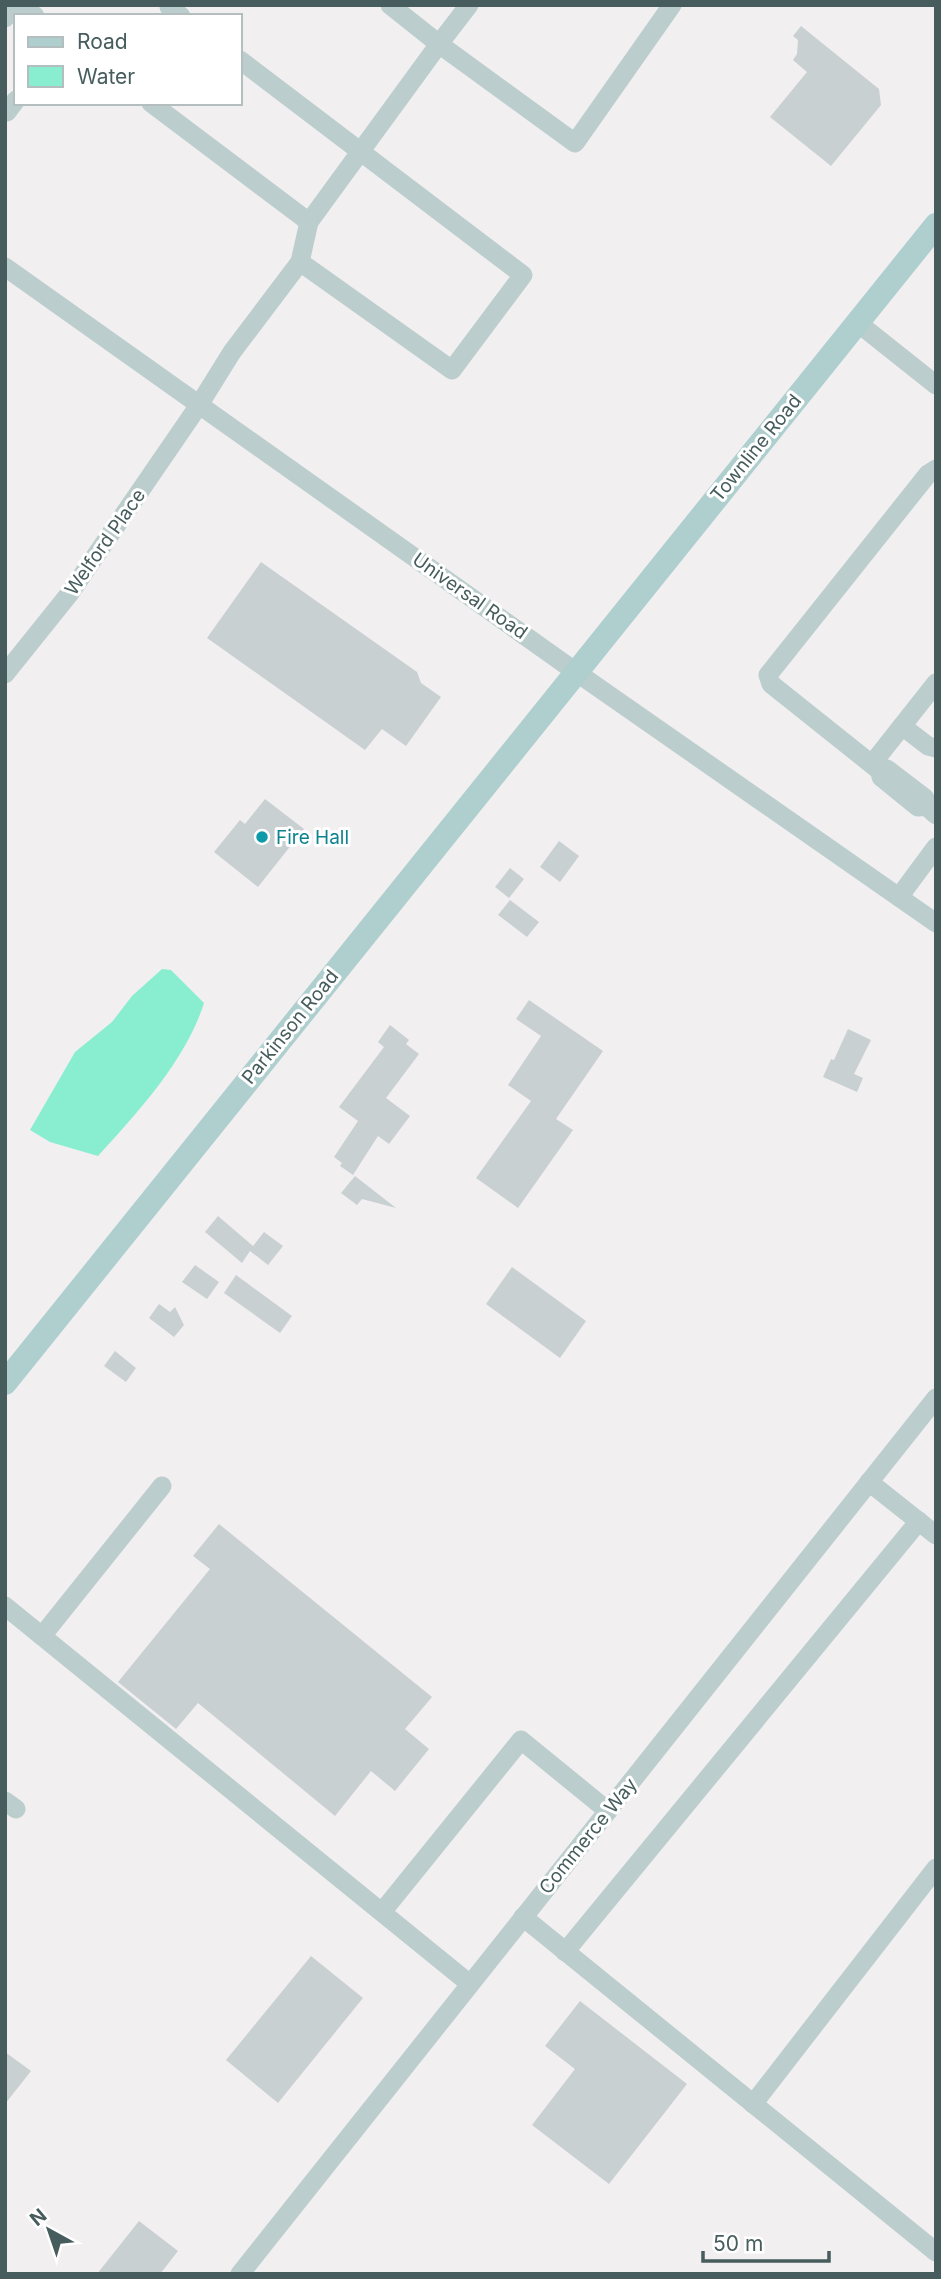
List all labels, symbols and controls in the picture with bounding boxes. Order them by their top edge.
legend [14,14,242,105]
text: Road [77,29,128,54]
text: Water [77,64,135,89]
street label: Townline Road [706,390,806,506]
street label: Welford Place [60,484,150,600]
street label: Universal Road [408,548,532,644]
place label: Fire Hall [276,826,349,849]
marker: Fire Hall [254,829,270,845]
street label: Parkinson Road [237,965,343,1089]
street label: Commerce Way [534,1773,642,1899]
north arrow [14,2195,84,2265]
text: N [25,2204,51,2231]
scale bar [703,2220,829,2264]
text: 50 m [713,2231,763,2256]

